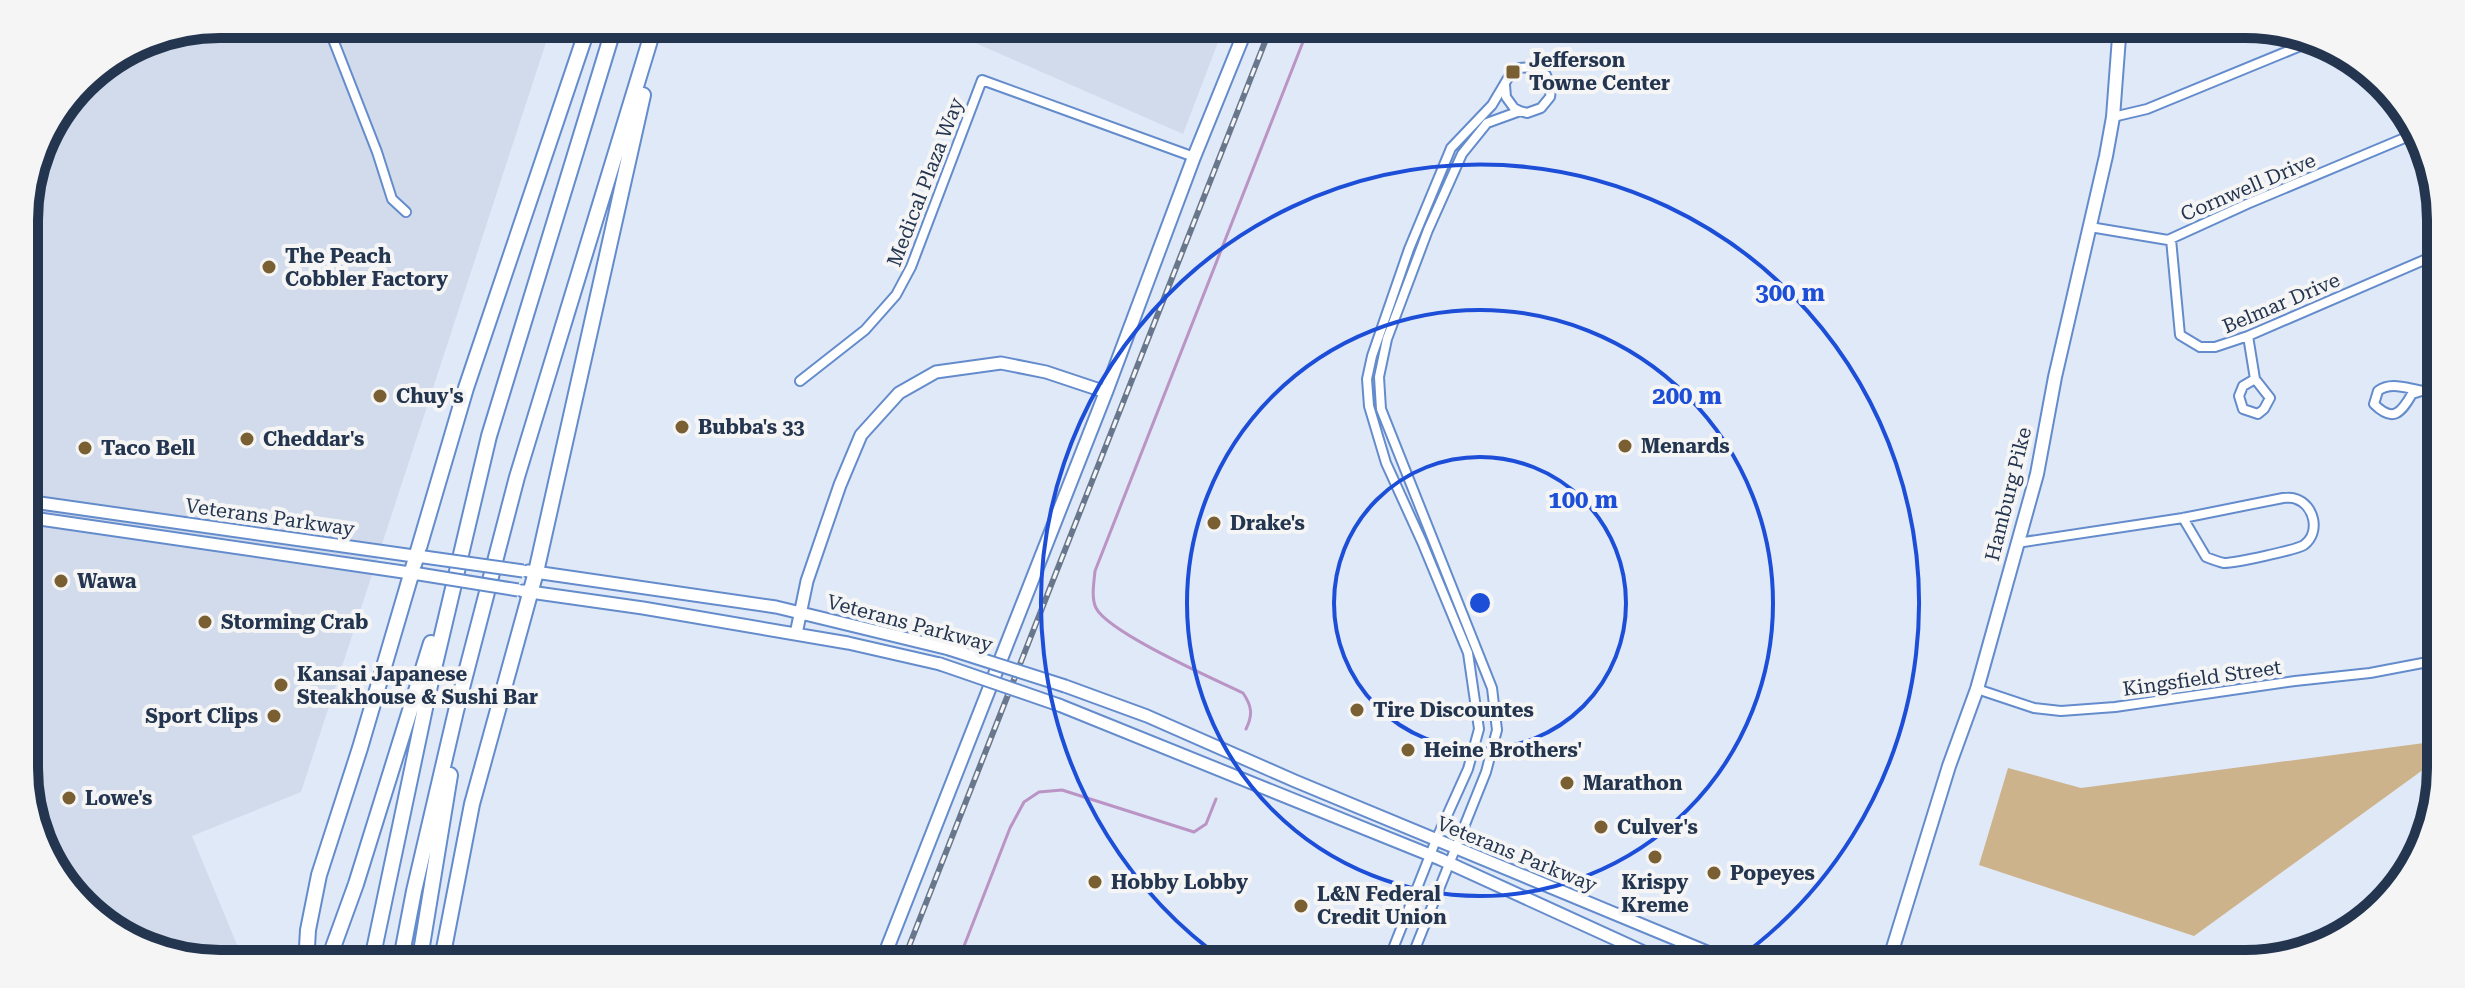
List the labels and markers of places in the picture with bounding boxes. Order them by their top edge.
place label: Jefferson Towne Center [1529,48,1670,95]
marker: Jefferson Towne Center [1504,63,1522,81]
place label: The Peach Cobbler Factory [285,244,448,291]
marker: The Peach Cobbler Factory [260,258,278,276]
place label: Chuy's [396,384,463,408]
marker: Chuy's [371,387,389,405]
place label: Bubba's 33 [698,415,805,439]
marker: Bubba's 33 [673,418,691,436]
place label: Cheddar's [263,427,364,451]
marker: Cheddar's [238,430,256,448]
place label: Menards [1641,434,1730,458]
place label: Taco Bell [101,436,195,460]
marker: Menards [1616,437,1634,455]
marker: Taco Bell [76,439,94,457]
place label: Drake's [1230,511,1305,535]
marker: Drake's [1205,514,1223,532]
place label: Wawa [77,569,137,593]
marker: Wawa [52,572,70,590]
centre of rings [1466,589,1494,617]
place label: Storming Crab [221,610,368,634]
marker: Storming Crab [196,613,214,631]
place label: Kansai Japanese Steakhouse & Sushi Bar [297,662,538,709]
marker: Kansai Japanese Steakhouse & Sushi Bar [272,676,290,694]
place label: Tire Discountes [1373,698,1534,722]
marker: Tire Discountes [1348,701,1366,719]
place label: Sport Clips [145,704,258,728]
marker: Sport Clips [265,707,283,725]
place label: Heine Brothers' [1424,738,1582,762]
marker: Heine Brothers' [1399,741,1417,759]
place label: Marathon [1583,771,1683,795]
marker: Marathon [1558,774,1576,792]
place label: Lowe's [85,786,152,810]
marker: Lowe's [60,789,78,807]
place label: Culver's [1617,815,1698,839]
marker: Culver's [1592,818,1610,836]
marker: Krispy Kreme [1646,848,1664,866]
place label: Popeyes [1730,861,1815,885]
marker: Popeyes [1705,864,1723,882]
place label: Hobby Lobby [1111,870,1248,894]
place label: Krispy Kreme [1621,870,1689,917]
marker: Hobby Lobby [1086,873,1104,891]
place label: L&N Federal Credit Union [1317,882,1447,929]
marker: L&N Federal Credit Union [1292,897,1310,915]

